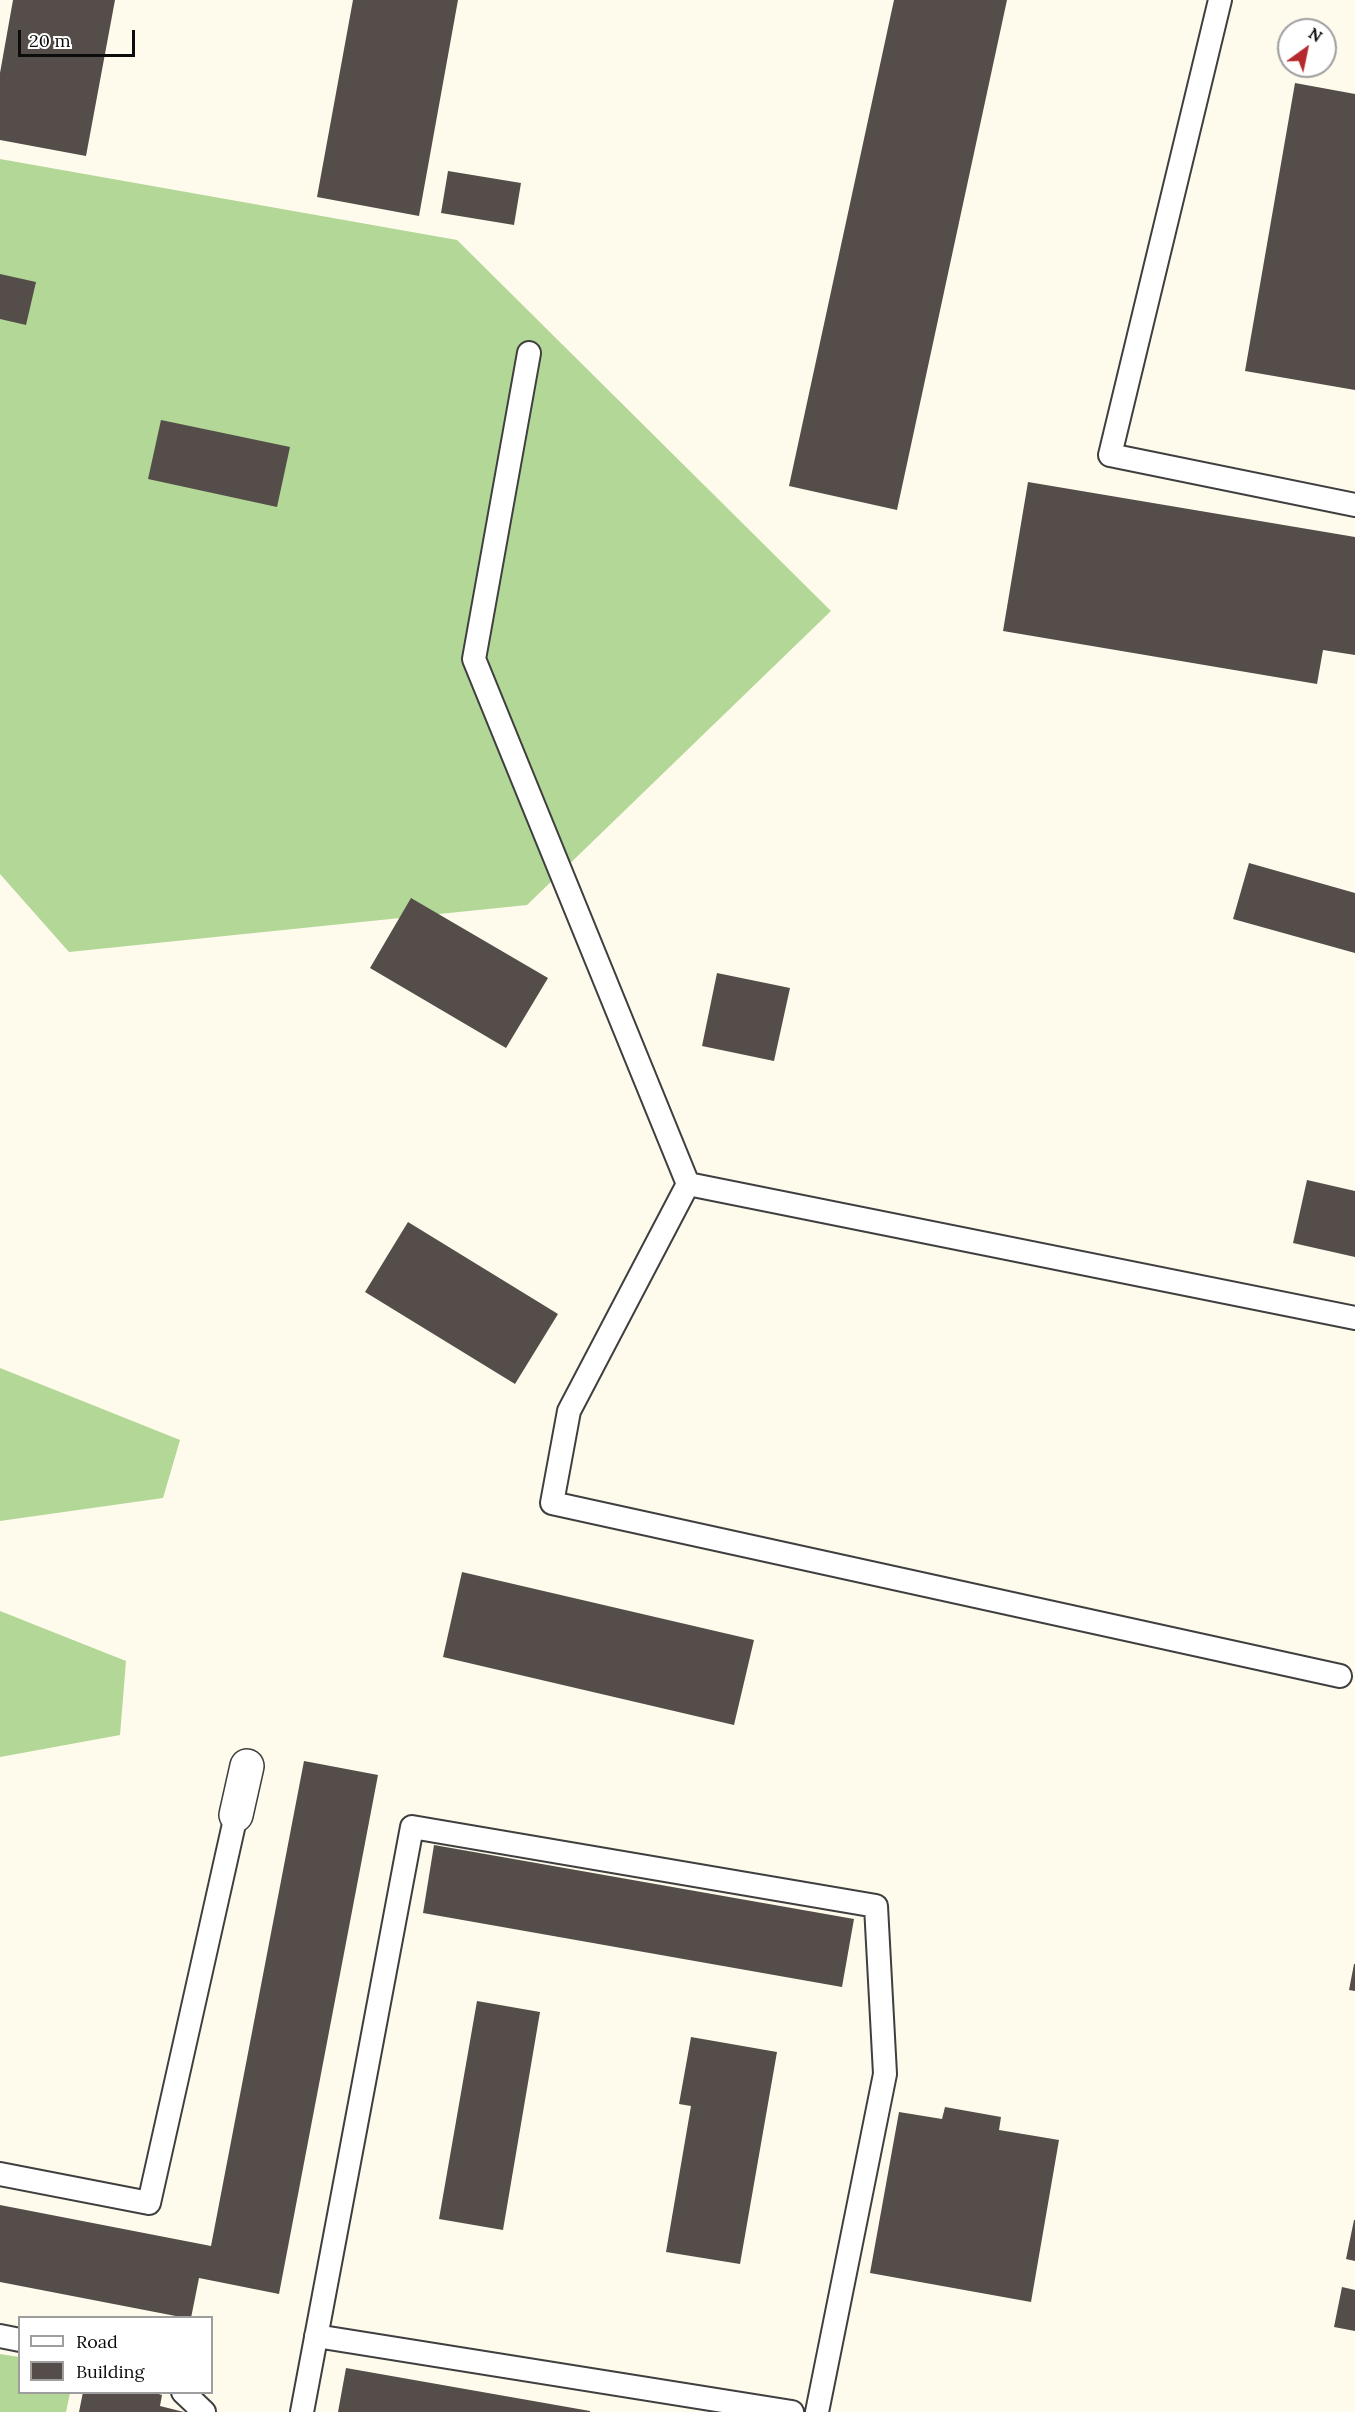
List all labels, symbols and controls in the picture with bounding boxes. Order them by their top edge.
scale bar [21,18,138,56]
north arrow [1277,18,1337,78]
text: N [1305,23,1326,46]
text: 20 m [29,29,71,52]
legend [18,2316,213,2394]
text: Road [76,2330,118,2353]
text: Building [76,2360,144,2383]

